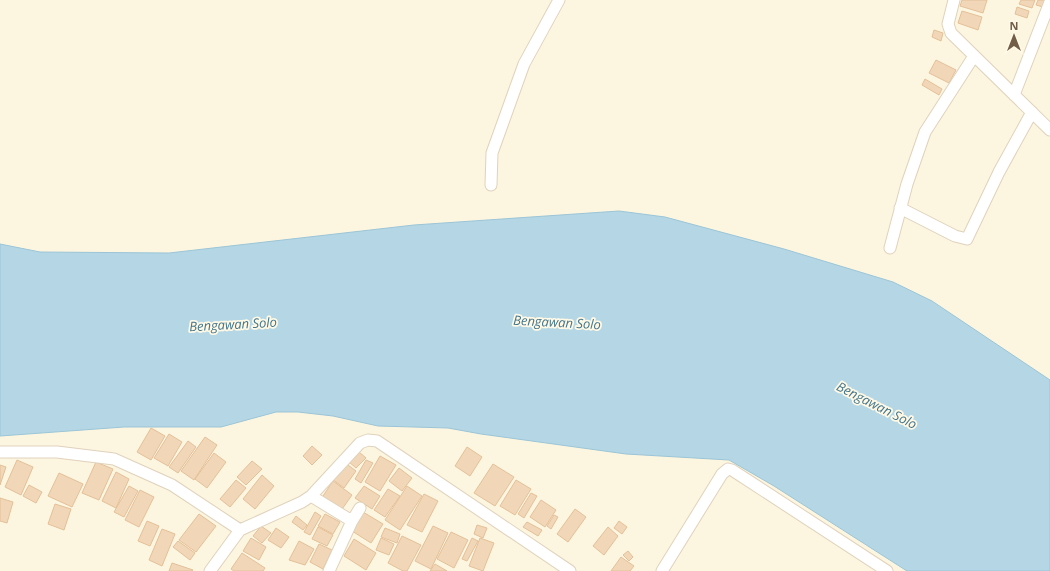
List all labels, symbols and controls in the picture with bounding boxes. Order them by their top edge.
north arrow [994,16,1034,56]
text: N [1010,18,1018,33]
water label: Bengawan Solo [513,311,601,333]
water label: Bengawan Solo [189,313,277,335]
water label: Bengawan Solo [834,377,920,433]

